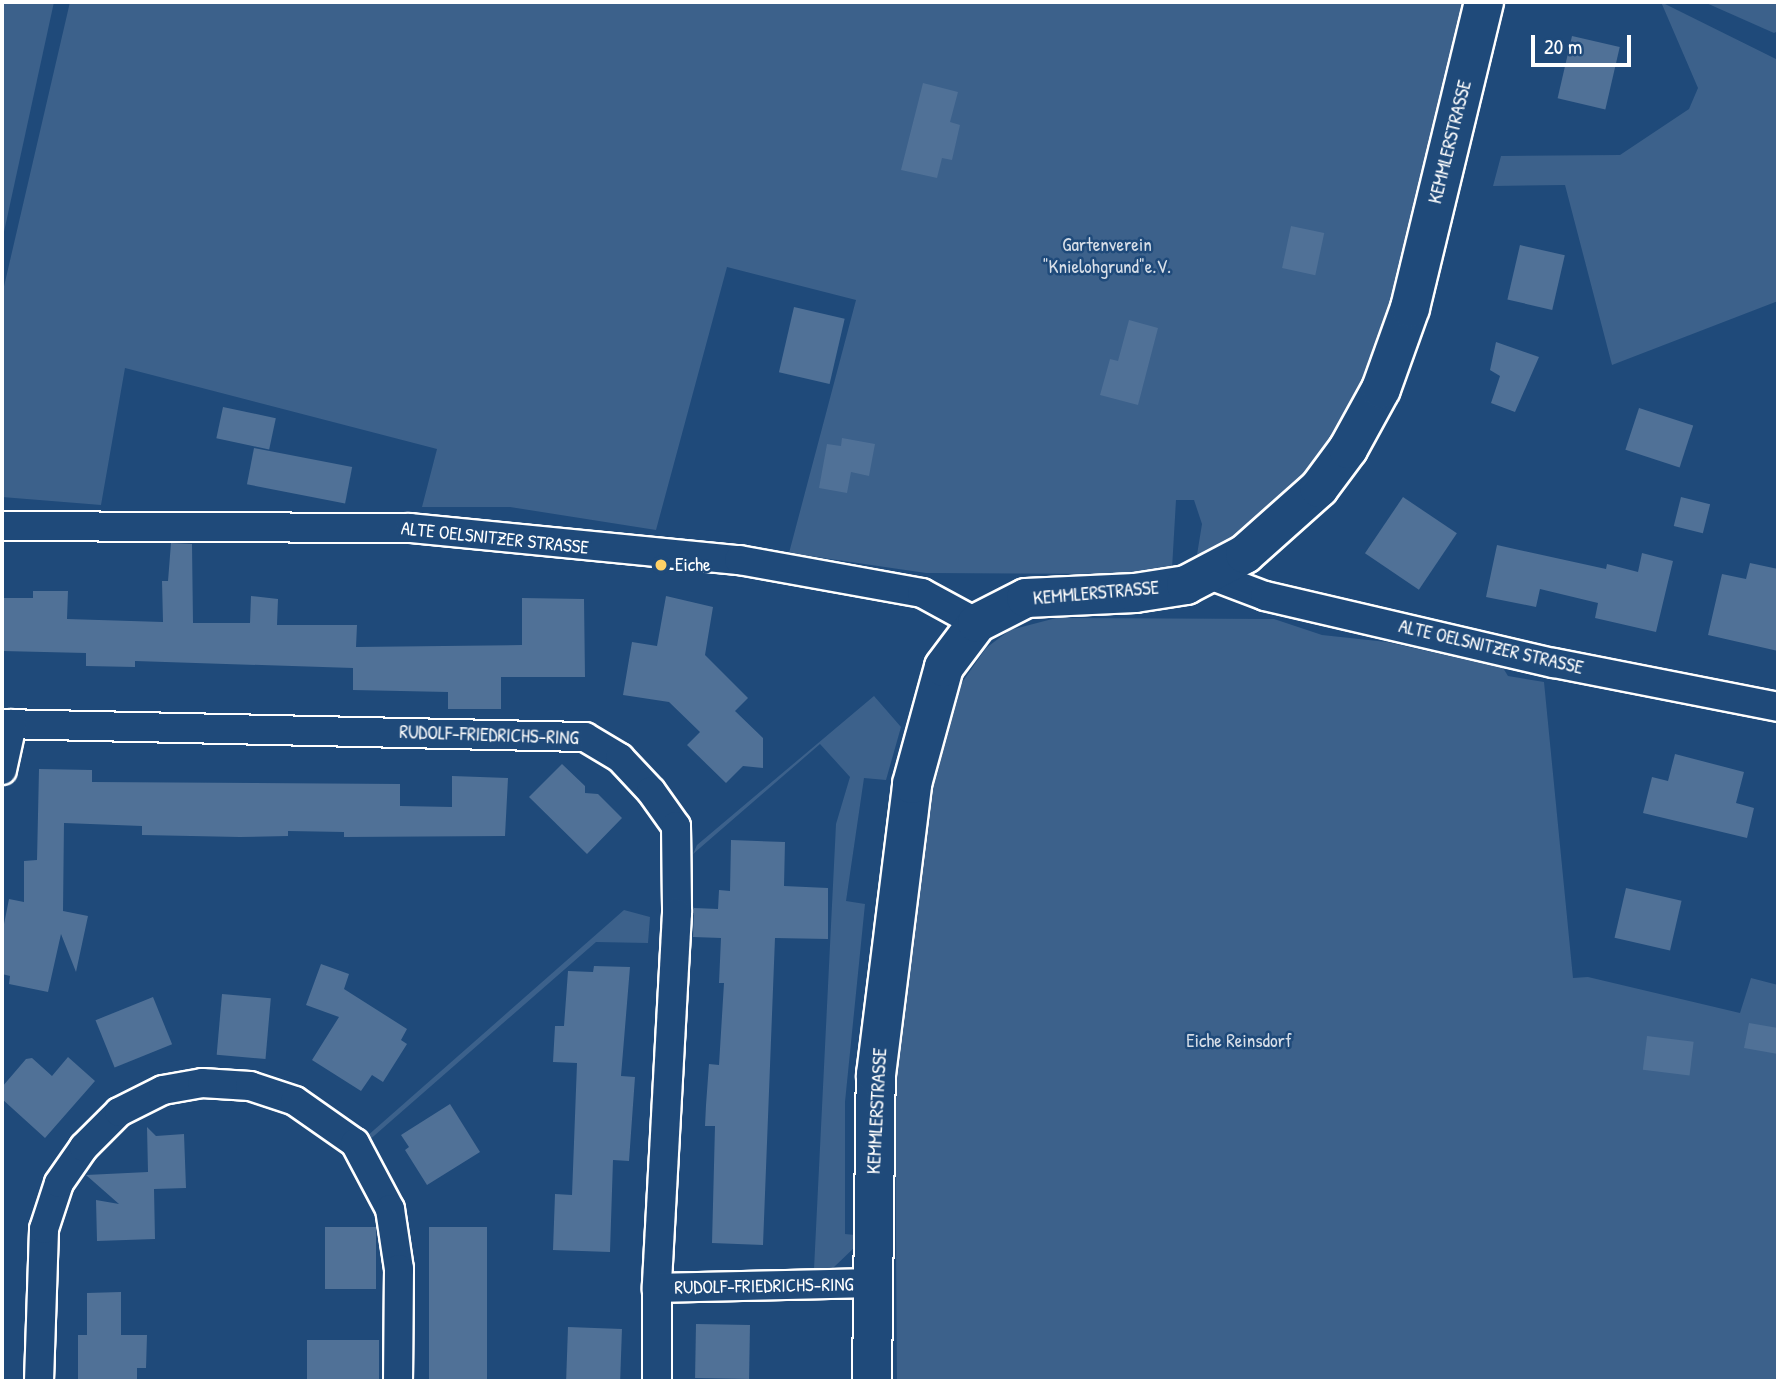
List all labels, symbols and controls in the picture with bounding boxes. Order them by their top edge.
scale bar [1535,21,1635,65]
text: 20 m [1544,32,1582,61]
street label: KEMMLERSTRASSE [1424,78,1476,206]
park label: Gartenverein "Knielohgrund"e.V. [1043,234,1171,278]
street label: ALTE OELSNITZER STRASSE [400,517,590,559]
place label: Eiche [675,554,711,576]
marker: Eiche [653,557,669,573]
street label: KEMMLERSTRASSE [1032,576,1160,610]
street label: ALTE OELSNITZER STRASSE [1397,615,1585,679]
street label: RUDOLF-FRIEDRICHS-RING [399,720,579,750]
park label: Eiche Reinsdorf [1186,1030,1292,1052]
street label: KEMMLERSTRASSE [862,1047,892,1175]
street label: RUDOLF-FRIEDRICHS-RING [674,1273,854,1299]

